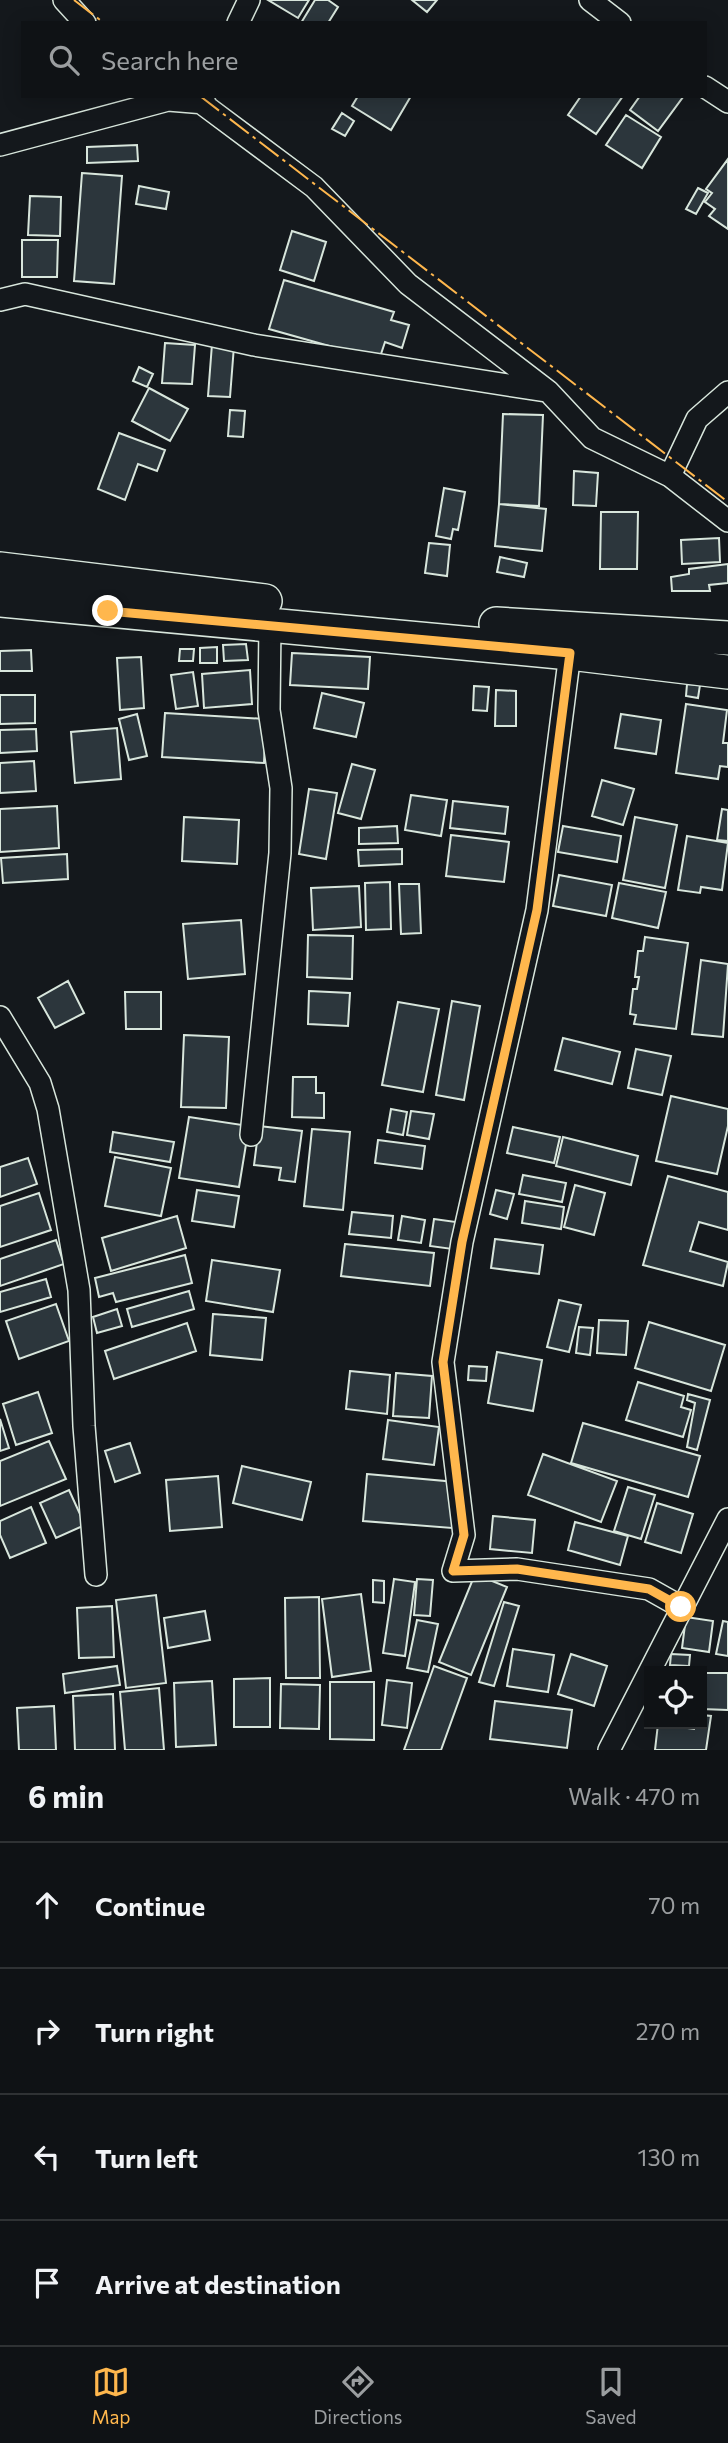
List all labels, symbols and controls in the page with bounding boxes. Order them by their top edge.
search box [21,21,707,98]
icon: search [45,41,83,79]
text: Search here [101,44,239,75]
route end [92,595,123,626]
route start [665,1591,696,1622]
map controls [644,1666,707,1729]
button: locate [644,1666,707,1729]
text: 6 min [28,1777,104,1814]
text: Walk · 470 m [568,1782,700,1810]
icon: ahead [28,1886,66,1924]
text: Continue [95,1890,205,1921]
text: 70 m [648,1891,700,1919]
icon: right [28,2012,66,2050]
text: Turn right [95,2016,214,2047]
text: 270 m [636,2017,700,2045]
icon: left [28,2138,66,2176]
text: Turn left [95,2142,198,2173]
text: 130 m [638,2143,700,2171]
icon: arrive [28,2264,66,2302]
text: Arrive at destination [95,2268,341,2299]
tab: Map [91,2363,131,2428]
tab: Directions [313,2363,403,2428]
tab: Saved [585,2363,637,2428]

